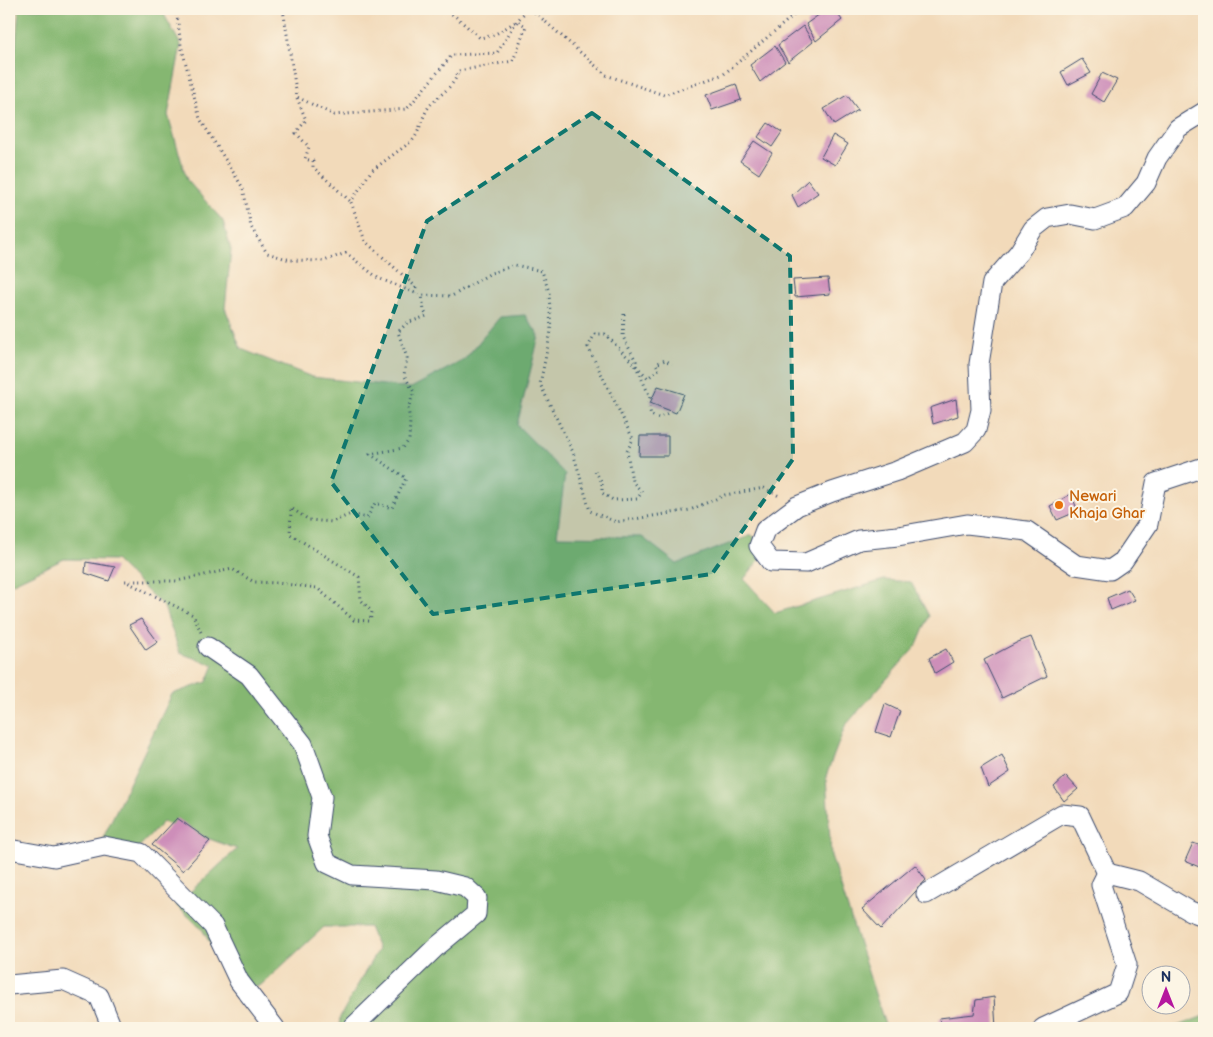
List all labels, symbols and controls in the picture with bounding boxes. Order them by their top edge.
place label: Newari Khaja Ghar [1069,487,1146,523]
marker: Newari Khaja Ghar [1053,499,1065,511]
north arrow [1140,964,1190,1014]
text: N [1161,969,1171,986]

